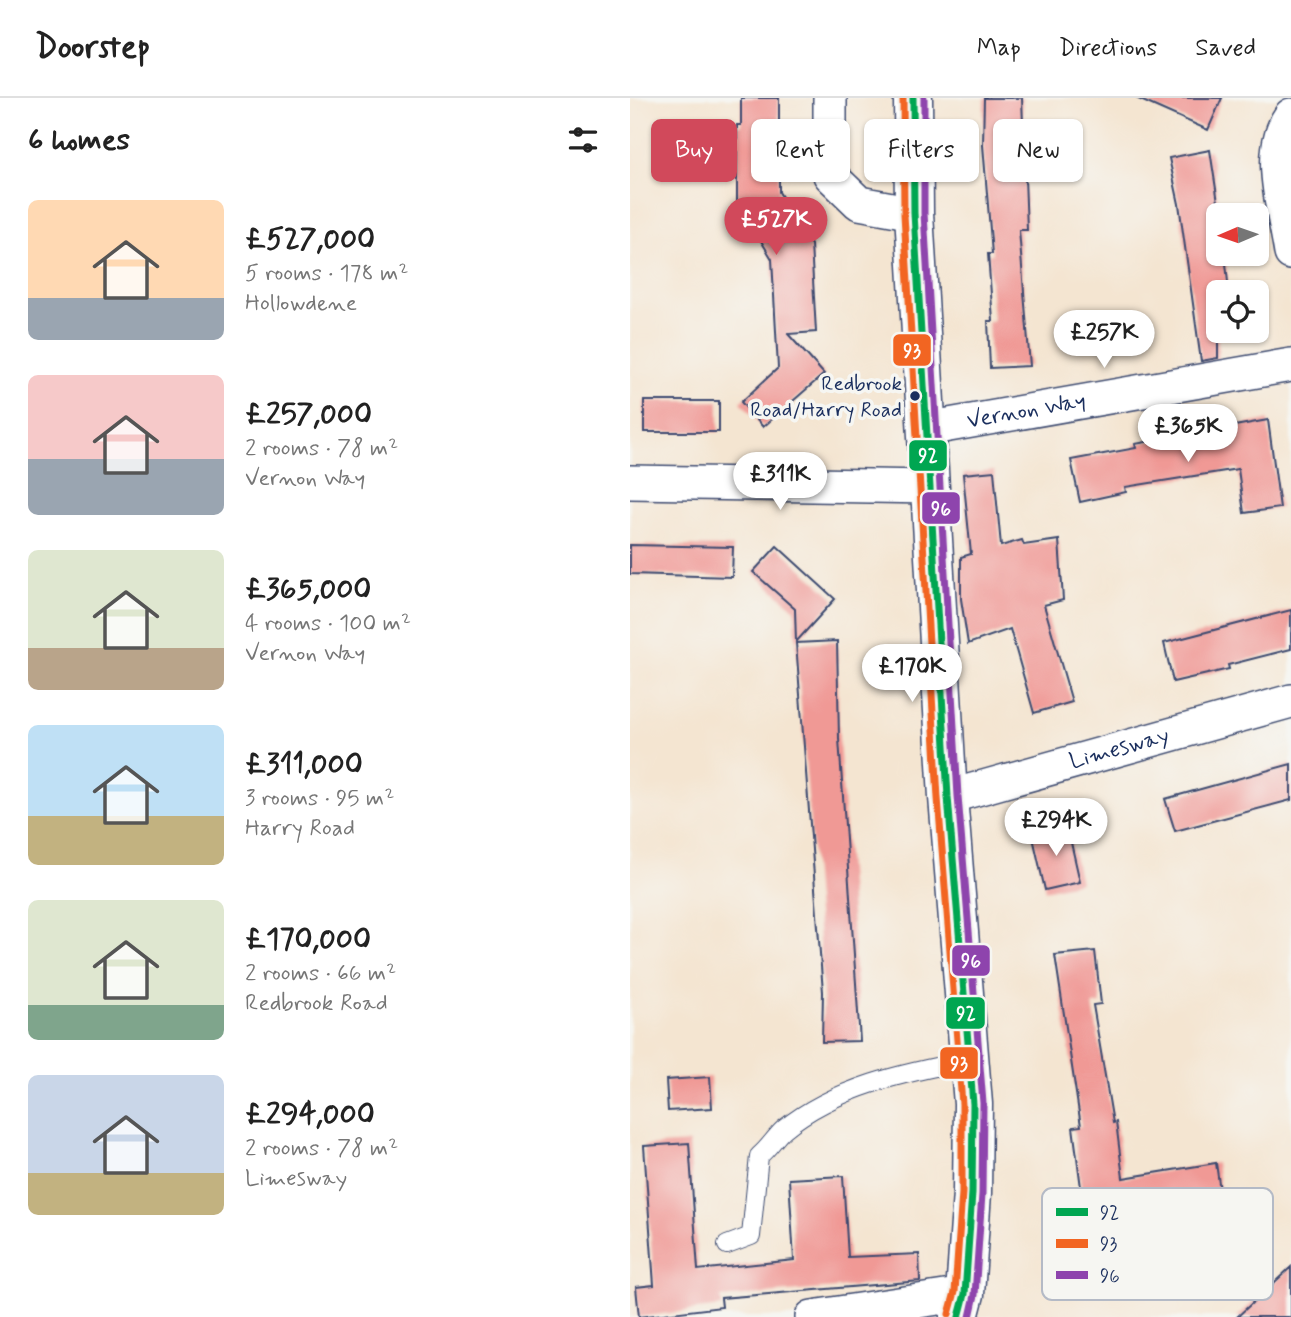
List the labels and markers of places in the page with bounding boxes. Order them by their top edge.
pin: £527K [727,198,825,257]
pin: £257K [1055,310,1153,370]
place label: Redbrook Road/Harry Road [750,370,902,424]
marker: Redbrook Road/Harry Road [908,389,922,403]
pin: £365K [1139,404,1237,464]
pin: £311K [731,452,829,512]
pin: £170K [863,644,961,704]
pin: £294K [1007,798,1105,858]

